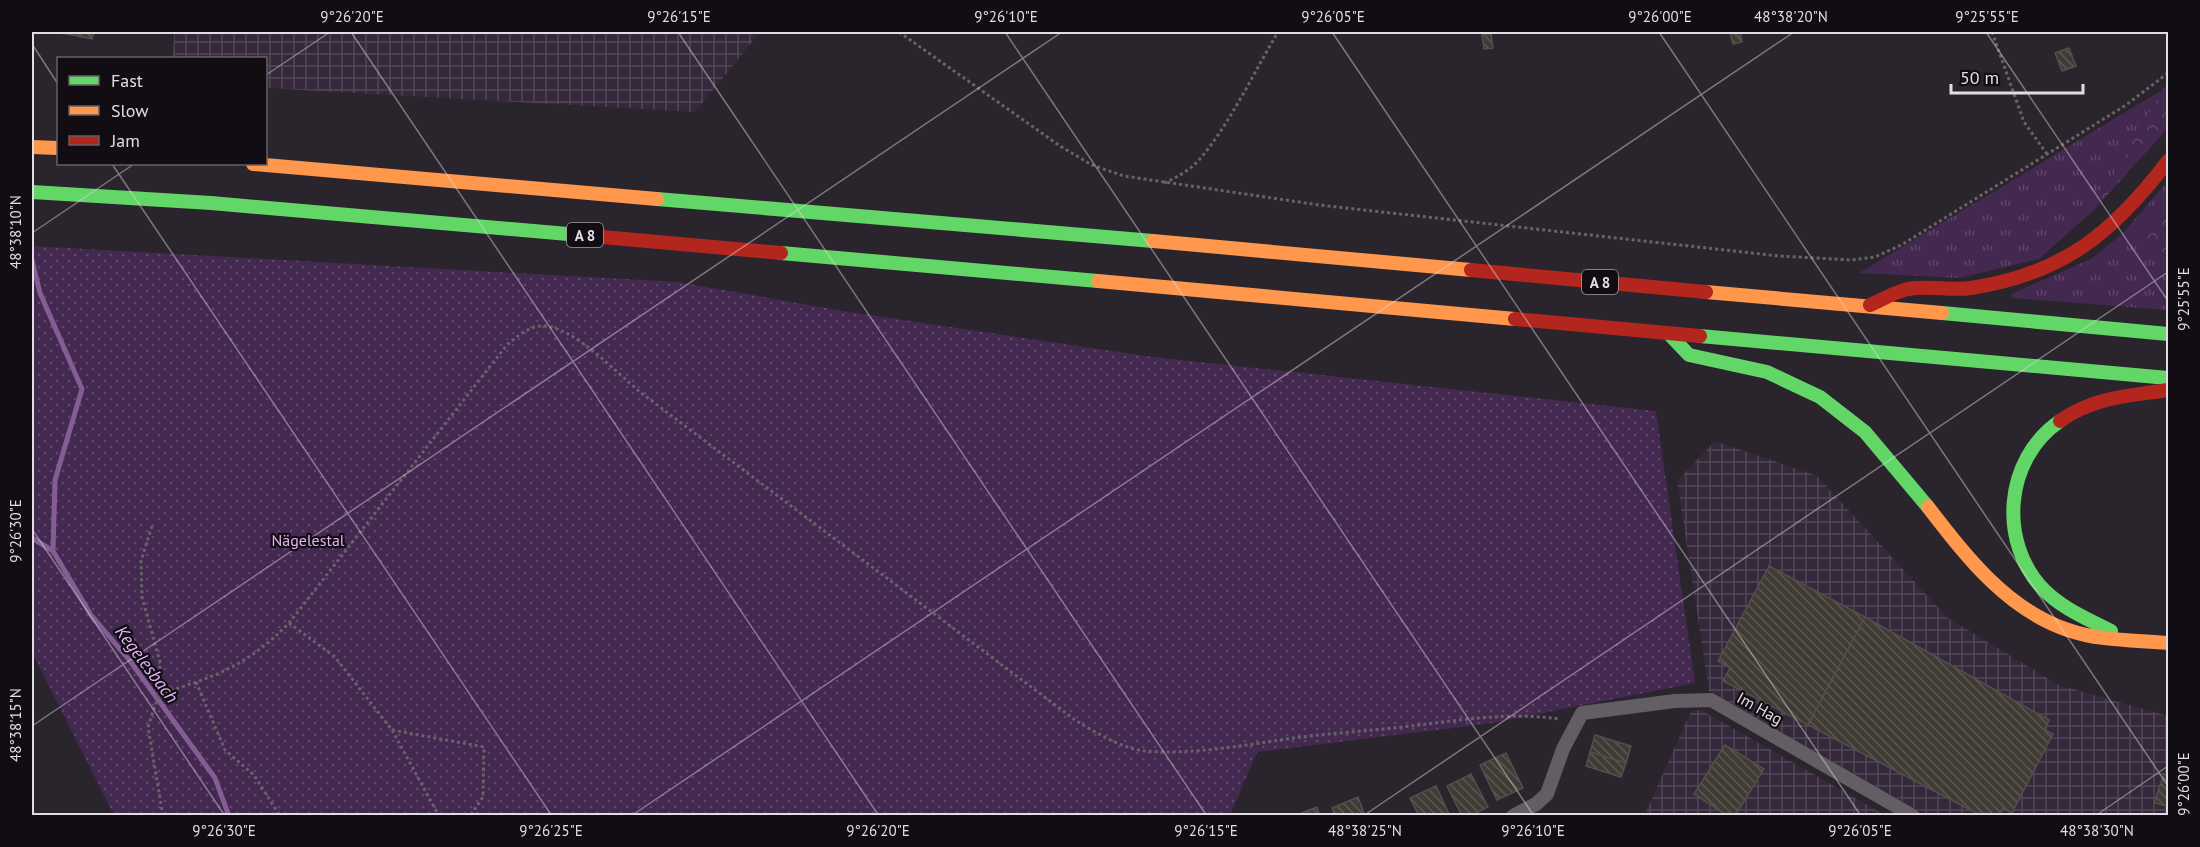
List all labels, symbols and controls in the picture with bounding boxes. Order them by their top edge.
text: 9°26'20"E [320,7,384,26]
text: 9°26'15"E [647,7,711,26]
text: 9°26'10"E [974,7,1038,26]
text: 9°26'05"E [1301,7,1365,26]
text: 9°26'00"E [1628,7,1692,26]
text: 48°38'20"N [1754,7,1828,26]
text: 9°25'55"E [1955,7,2019,26]
legend [57,57,267,165]
scale bar [1951,57,2083,95]
text: 50 m [1960,66,1999,89]
text: Fast [111,69,143,92]
text: Slow [111,99,149,122]
text: Jam [110,129,140,152]
text: 48°38'10"N [6,195,25,269]
road number: A 8 [567,223,603,247]
text: 9°25'55"E [2174,267,2193,331]
road number: A 8 [1582,270,1618,294]
text: 9°26'30"E [6,499,25,563]
park label: Nägelestal [272,530,345,550]
water label: Kegelesbach [110,621,184,707]
street label: Im Hag [1734,687,1786,729]
text: 48°38'15"N [6,688,25,762]
text: 9°26'00"E [2174,752,2193,816]
text: 9°26'30"E [192,821,256,840]
text: 9°26'25"E [519,821,583,840]
text: 9°26'20"E [846,821,910,840]
text: 9°26'15"E [1174,821,1238,840]
text: 48°38'25"N [1328,821,1402,840]
text: 9°26'10"E [1501,821,1565,840]
text: 9°26'05"E [1828,821,1892,840]
text: 48°38'30"N [2060,821,2134,840]

